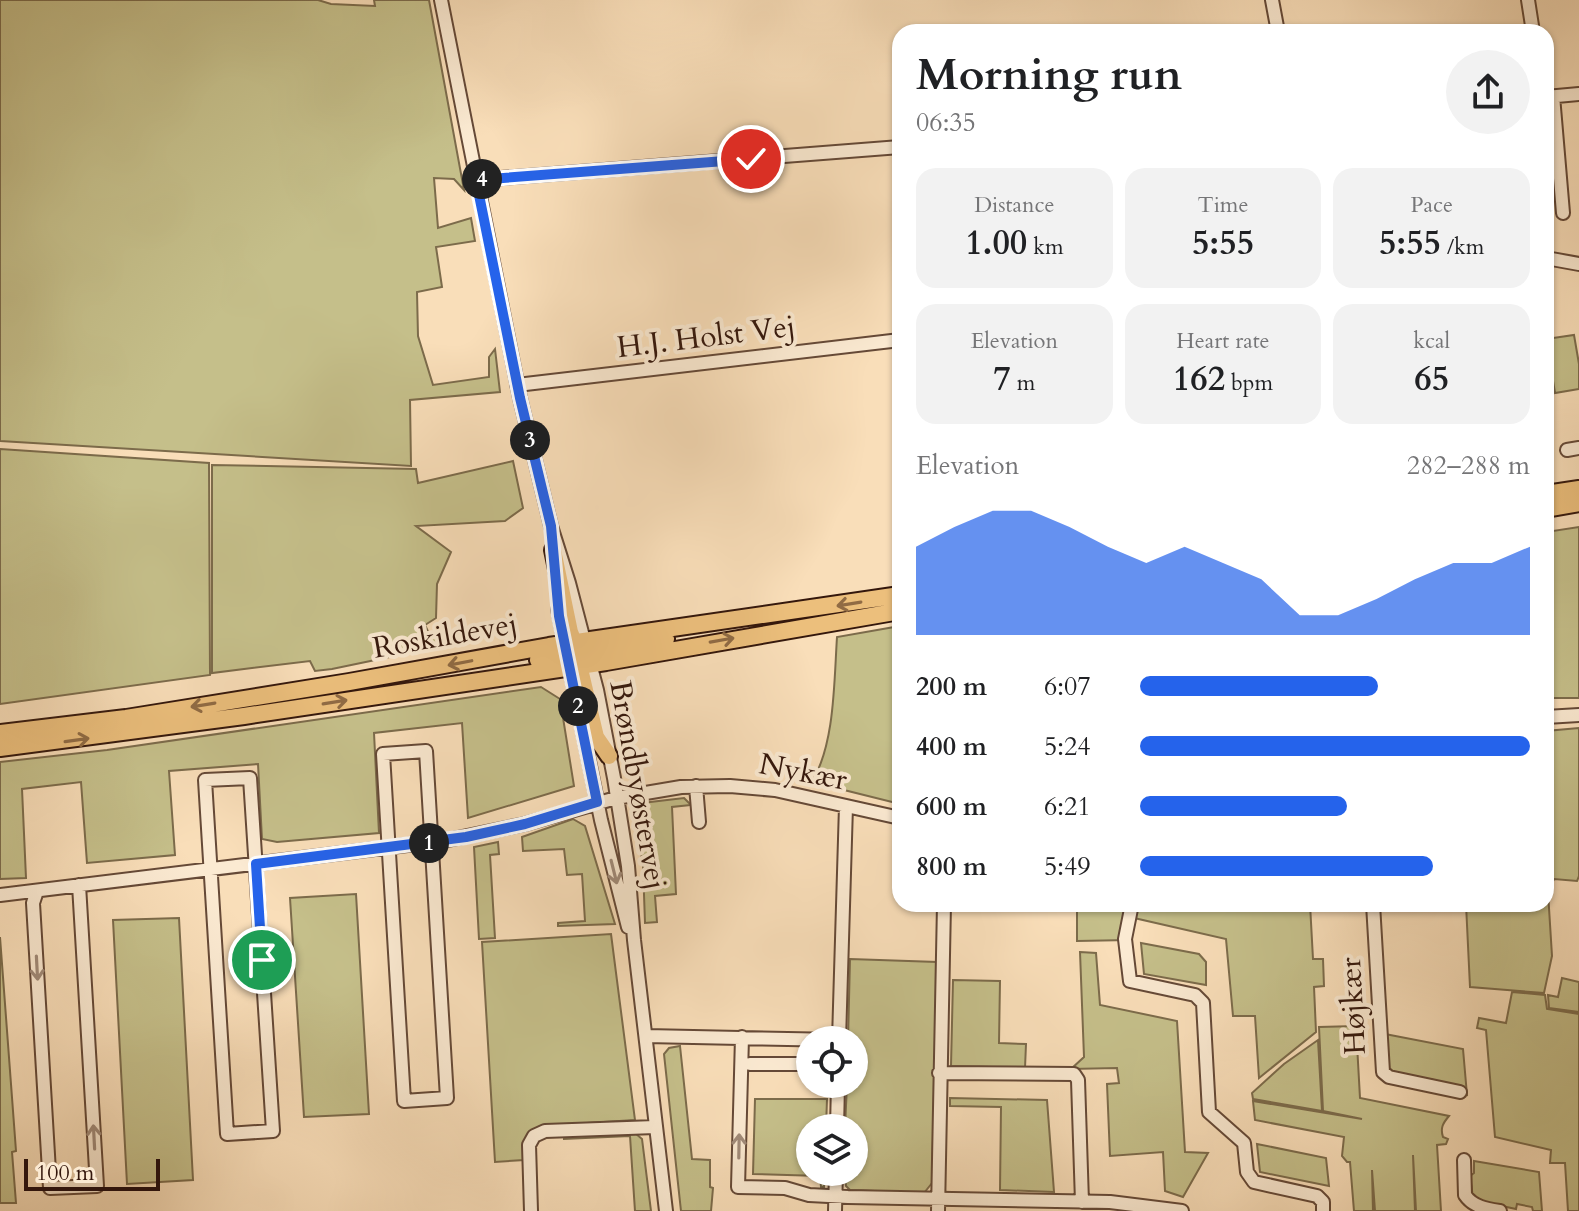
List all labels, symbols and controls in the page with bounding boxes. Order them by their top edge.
text: Morning run [916,45,1182,105]
button: share [1446,50,1530,134]
text: 06:35 [916,105,976,140]
pin [717,125,785,193]
icon: check [729,137,773,181]
pin: 4 [462,159,502,199]
text: 4 [476,164,488,194]
text: Distance [974,190,1055,220]
text: Time [1198,190,1248,220]
text: Pace [1410,190,1453,220]
text: 1.00 [965,220,1027,266]
text: 5:55 [1192,220,1254,266]
text: 5:55 [1379,220,1441,266]
text: km [1027,232,1064,262]
text: /km [1441,232,1484,262]
street label: H.J. Holst Vej [615,306,797,368]
text: Elevation [971,326,1058,356]
text: Heart rate [1176,326,1270,356]
text: kcal [1413,326,1450,356]
text: 7 [993,356,1011,402]
text: 162 [1173,356,1225,402]
text: 65 [1414,356,1449,402]
text: m [1011,368,1035,398]
text: bpm [1225,368,1273,398]
pin: 3 [510,420,550,460]
text: 3 [524,425,536,455]
text: Elevation [916,448,1019,483]
text: 282–288 m [1407,448,1530,483]
one-way arrow [837,597,862,612]
street label: Roskildevej [370,603,520,669]
one-way arrow [709,632,734,647]
one-way arrow [448,656,473,671]
text: 200 m [916,669,987,704]
text: 6:07 [1044,669,1091,704]
street label: Brøndbyøstervej [599,677,677,893]
pin: 2 [558,686,598,726]
text: 2 [572,691,584,721]
one-way arrow [322,694,347,709]
one-way arrow [191,699,217,714]
text: 400 m [916,729,987,764]
text: 5:24 [1044,729,1091,764]
one-way arrow [64,732,90,747]
street label: Nykær [756,743,850,801]
text: 600 m [916,789,987,824]
text: 6:21 [1044,789,1091,824]
pin: 1 [409,823,449,863]
text: 1 [423,828,435,858]
text: 800 m [916,849,987,884]
text: 5:49 [1044,849,1091,884]
one-way arrow [607,858,622,884]
pin [228,926,296,994]
icon: arrive [240,938,284,982]
one-way arrow [30,954,45,981]
street label: Højkær [1330,956,1376,1056]
map controls [796,1026,868,1186]
button: locate [796,1026,868,1098]
button: layers [796,1114,868,1186]
one-way arrow [86,1124,101,1151]
one-way arrow [731,1133,747,1160]
scale bar [24,1155,160,1191]
text: 100 m [36,1158,94,1188]

